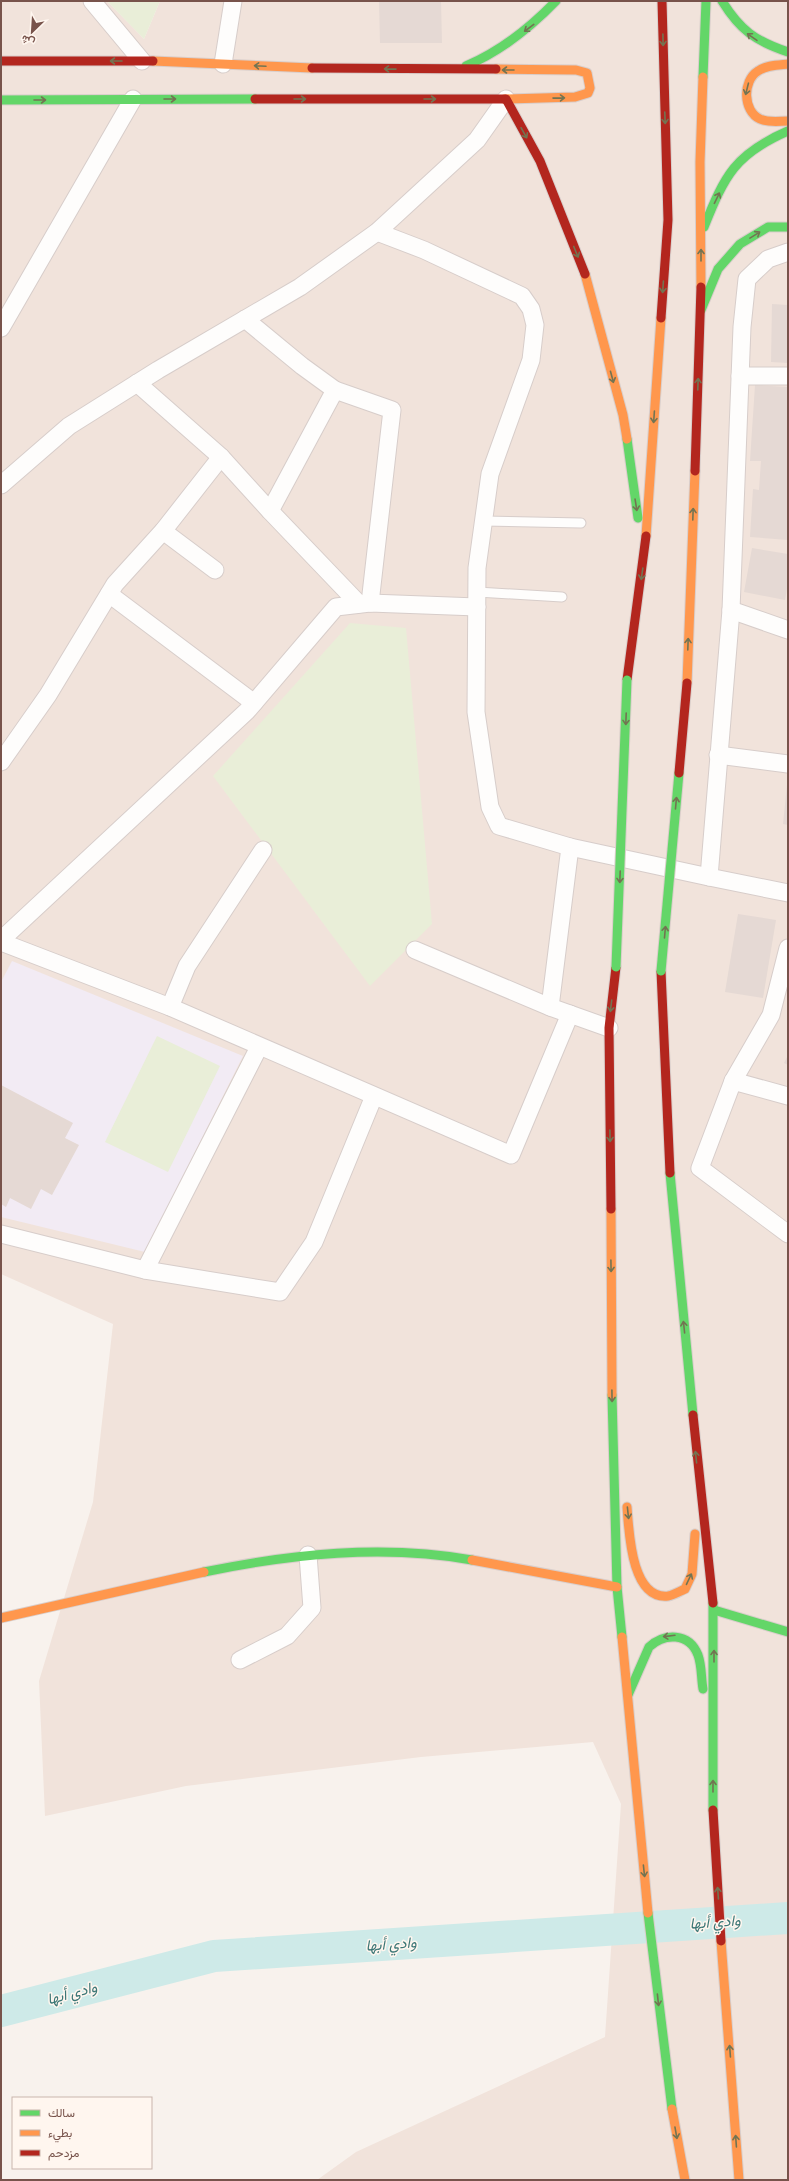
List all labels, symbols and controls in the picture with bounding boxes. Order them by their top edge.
north arrow [12,12,52,52]
one-way arrow [523,24,534,32]
text: ش [19,31,37,50]
one-way arrow [659,33,667,46]
one-way arrow [747,33,758,41]
one-way arrow [110,57,123,65]
one-way arrow [254,62,267,69]
one-way arrow [384,65,397,73]
one-way arrow [502,66,515,74]
one-way arrow [743,82,750,95]
one-way arrow [552,94,565,101]
one-way arrow [163,95,176,103]
one-way arrow [293,95,306,103]
one-way arrow [423,95,436,103]
one-way arrow [33,96,46,104]
one-way arrow [661,111,668,124]
one-way arrow [521,127,529,139]
one-way arrow [714,192,721,204]
one-way arrow [749,231,760,239]
one-way arrow [573,246,581,258]
one-way arrow [697,249,705,262]
one-way arrow [659,280,666,293]
one-way arrow [609,370,617,383]
one-way arrow [694,378,702,391]
one-way arrow [651,410,658,423]
one-way arrow [632,498,640,511]
one-way arrow [689,508,697,521]
one-way arrow [638,567,646,580]
one-way arrow [684,638,692,651]
one-way arrow [622,712,629,725]
one-way arrow [672,797,680,810]
one-way arrow [616,870,623,883]
one-way arrow [661,926,668,939]
one-way arrow [608,999,615,1012]
one-way arrow [606,1129,614,1142]
one-way arrow [607,1259,615,1272]
one-way arrow [680,1321,688,1334]
one-way arrow [608,1389,616,1402]
one-way arrow [693,1451,700,1464]
one-way arrow [624,1506,632,1519]
one-way arrow [686,1574,693,1586]
one-way arrow [663,1633,676,1640]
one-way arrow [710,1650,718,1663]
one-way arrow [710,1780,717,1793]
one-way arrow [640,1864,648,1877]
one-way arrow [715,1887,722,1900]
water label: وادي أبها [689,1910,742,1936]
water label: وادي أبها [365,1932,418,1958]
water label: وادي أبها [45,1977,100,2011]
one-way arrow [655,1993,662,2006]
one-way arrow [726,2045,733,2058]
legend [12,2097,152,2169]
text: سالك [48,2105,75,2121]
text: بطيء [48,2125,72,2143]
one-way arrow [673,2127,681,2140]
one-way arrow [733,2135,740,2148]
text: مزدحم [48,2145,79,2161]

